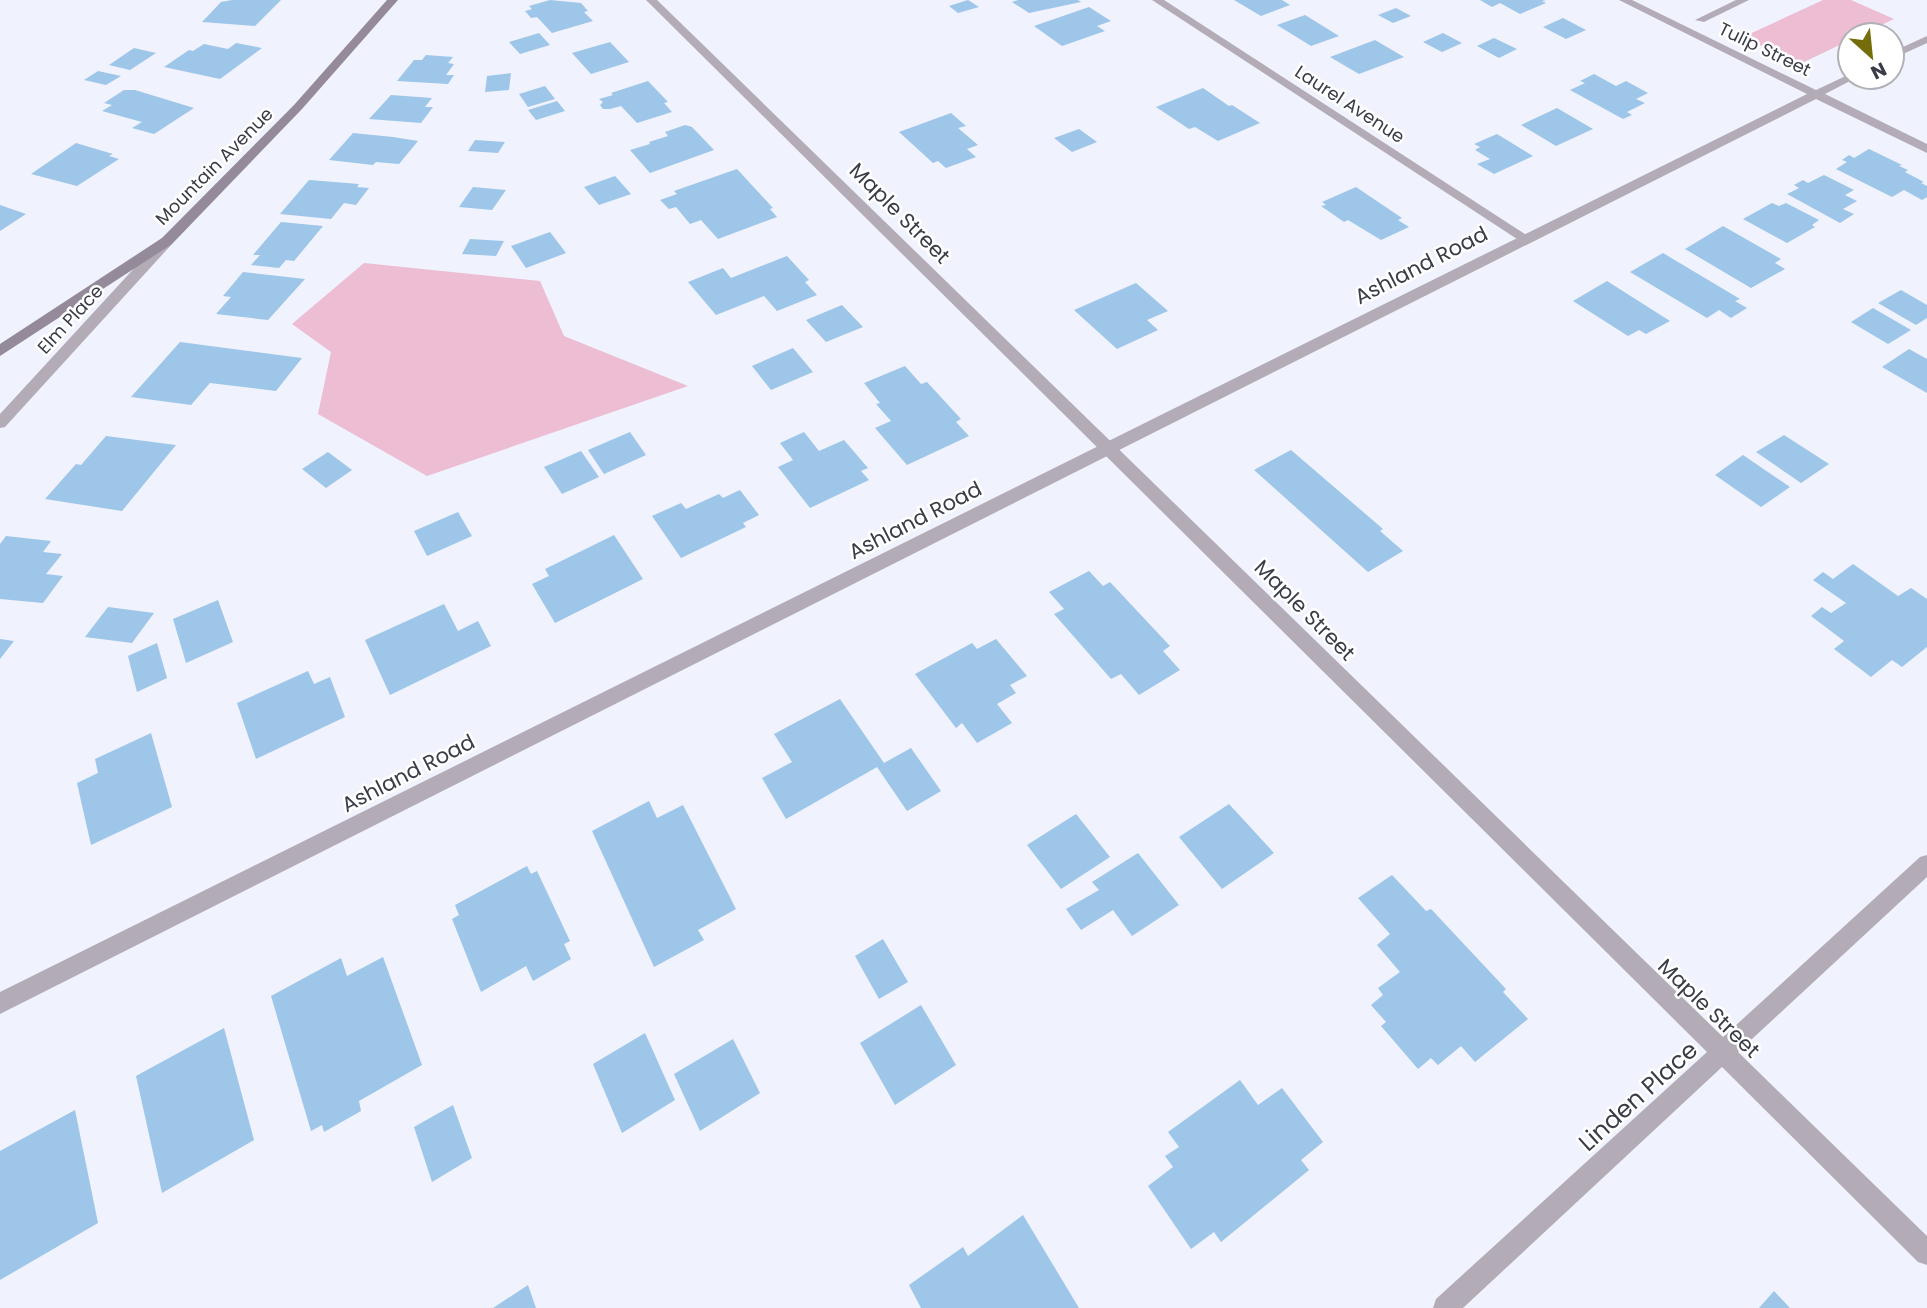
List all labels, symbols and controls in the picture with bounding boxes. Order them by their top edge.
street label: Tulip Street [1715,16,1815,82]
north arrow [1836,21,1906,91]
text: N [1866,55,1891,86]
street label: Laurel Avenue [1290,59,1410,149]
street label: Mountain Avenue [150,102,278,230]
street label: Maple Street [843,156,957,270]
street label: Ashland Road [1349,219,1493,311]
street label: Elm Place [31,279,109,359]
street label: Ashland Road [843,474,987,566]
street label: Maple Street [1248,553,1362,667]
street label: Ashland Road [336,727,480,819]
street label: Maple Street [1652,952,1766,1064]
street label: Linden Place [1571,1034,1705,1158]

